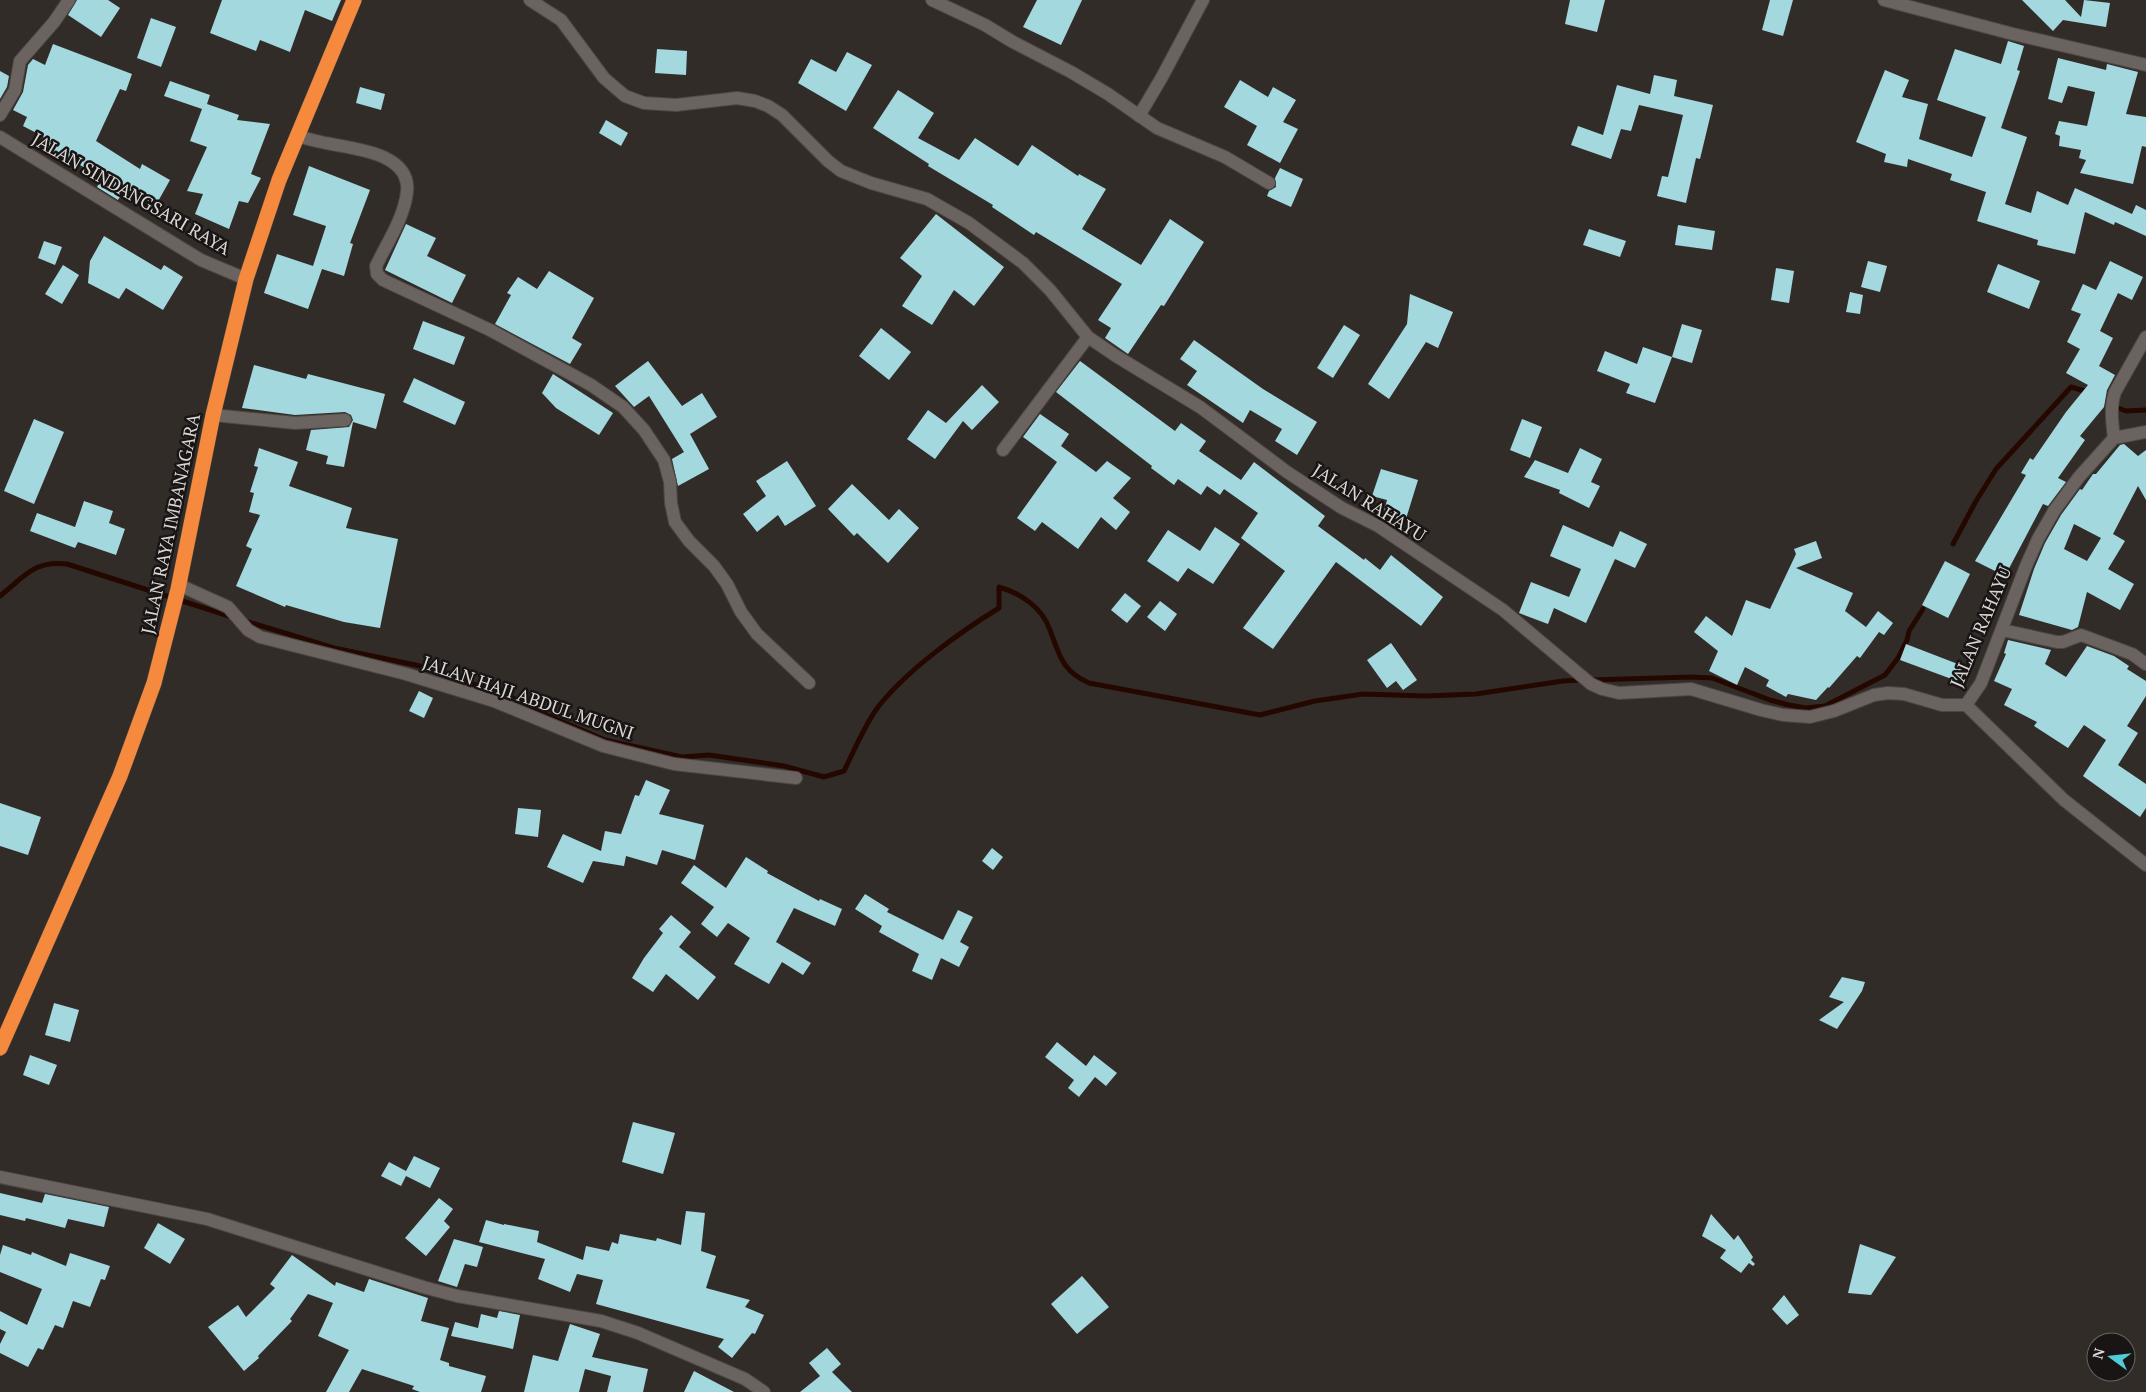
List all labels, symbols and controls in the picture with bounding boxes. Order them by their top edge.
street label: JALAN SINDANGSARI RAYA [28,126,236,260]
street label: JALAN RAYA IMBANAGARA [135,411,205,636]
street label: JALAN RAHAYU [1308,458,1431,547]
street label: JALAN RAHAYU [1944,562,2016,691]
street label: JALAN HAJI ABDUL MUGNI [419,650,637,745]
north arrow [2086,1332,2136,1382]
text: N [2087,1346,2109,1361]

